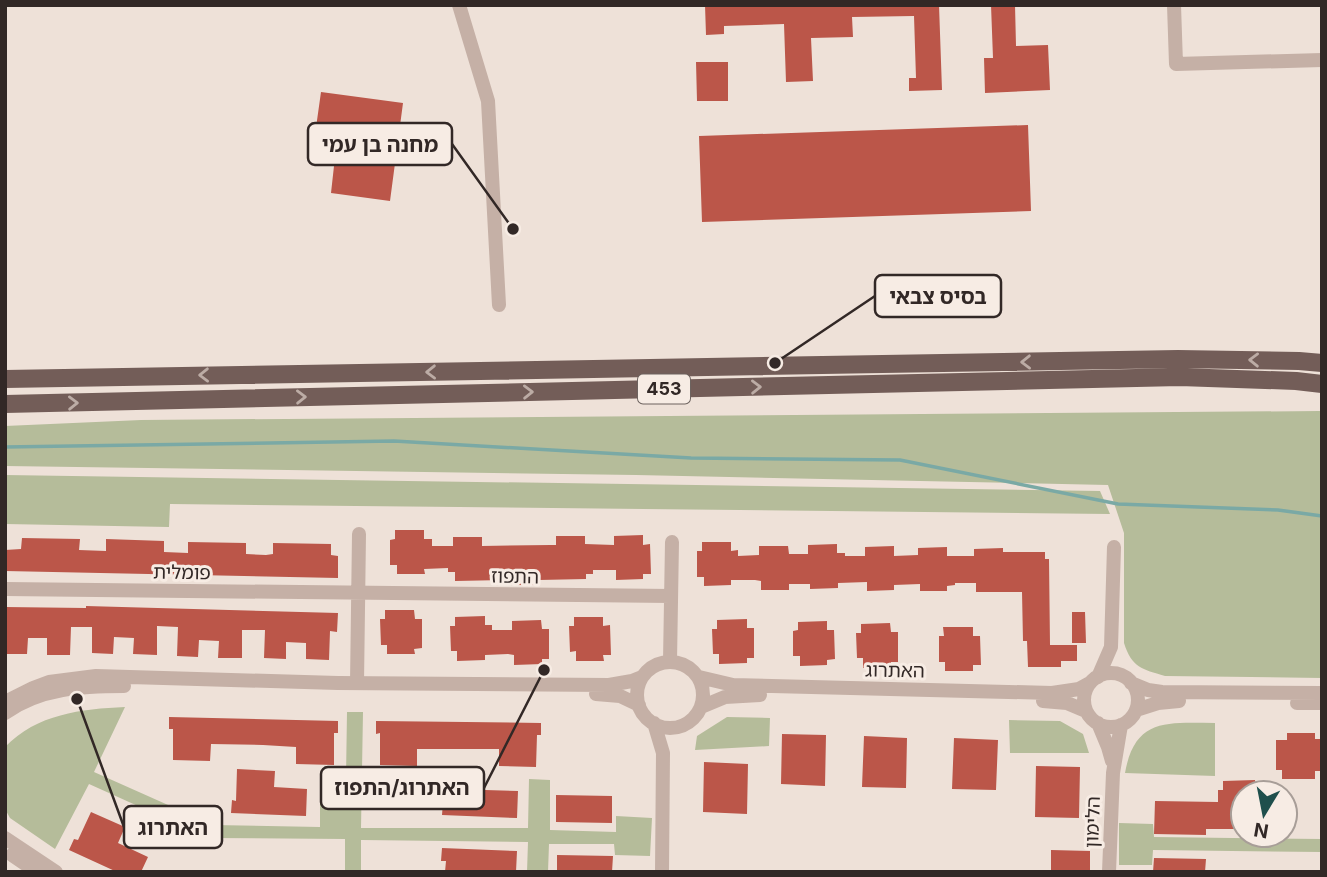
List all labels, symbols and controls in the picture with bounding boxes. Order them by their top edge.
callout: מחנה בן עמי [308,123,452,165]
text: מחנה בן עמי [322,132,438,157]
callout: בסיס צבאי [875,275,1001,317]
text: בסיס צבאי [889,284,987,309]
one-way arrow [1248,352,1258,368]
one-way arrow [1020,354,1031,370]
one-way arrow [426,364,437,379]
one-way arrow [198,368,209,383]
road number: 453 [638,374,690,404]
one-way arrow [751,379,762,395]
one-way arrow [523,385,534,400]
one-way arrow [296,390,307,405]
one-way arrow [68,395,79,410]
street label: פומלית [153,560,211,585]
street label: התפוז [491,565,539,588]
street label: האתרוג [865,658,925,683]
callout: האתרוג/התפוז [321,767,484,809]
text: האתרוג/התפוז [334,775,470,800]
north arrow [1229,779,1299,849]
street label: הלימון [1080,796,1105,848]
callout: האתרוג [124,806,222,848]
text: האתרוג [138,815,208,840]
text: N [1252,818,1270,843]

